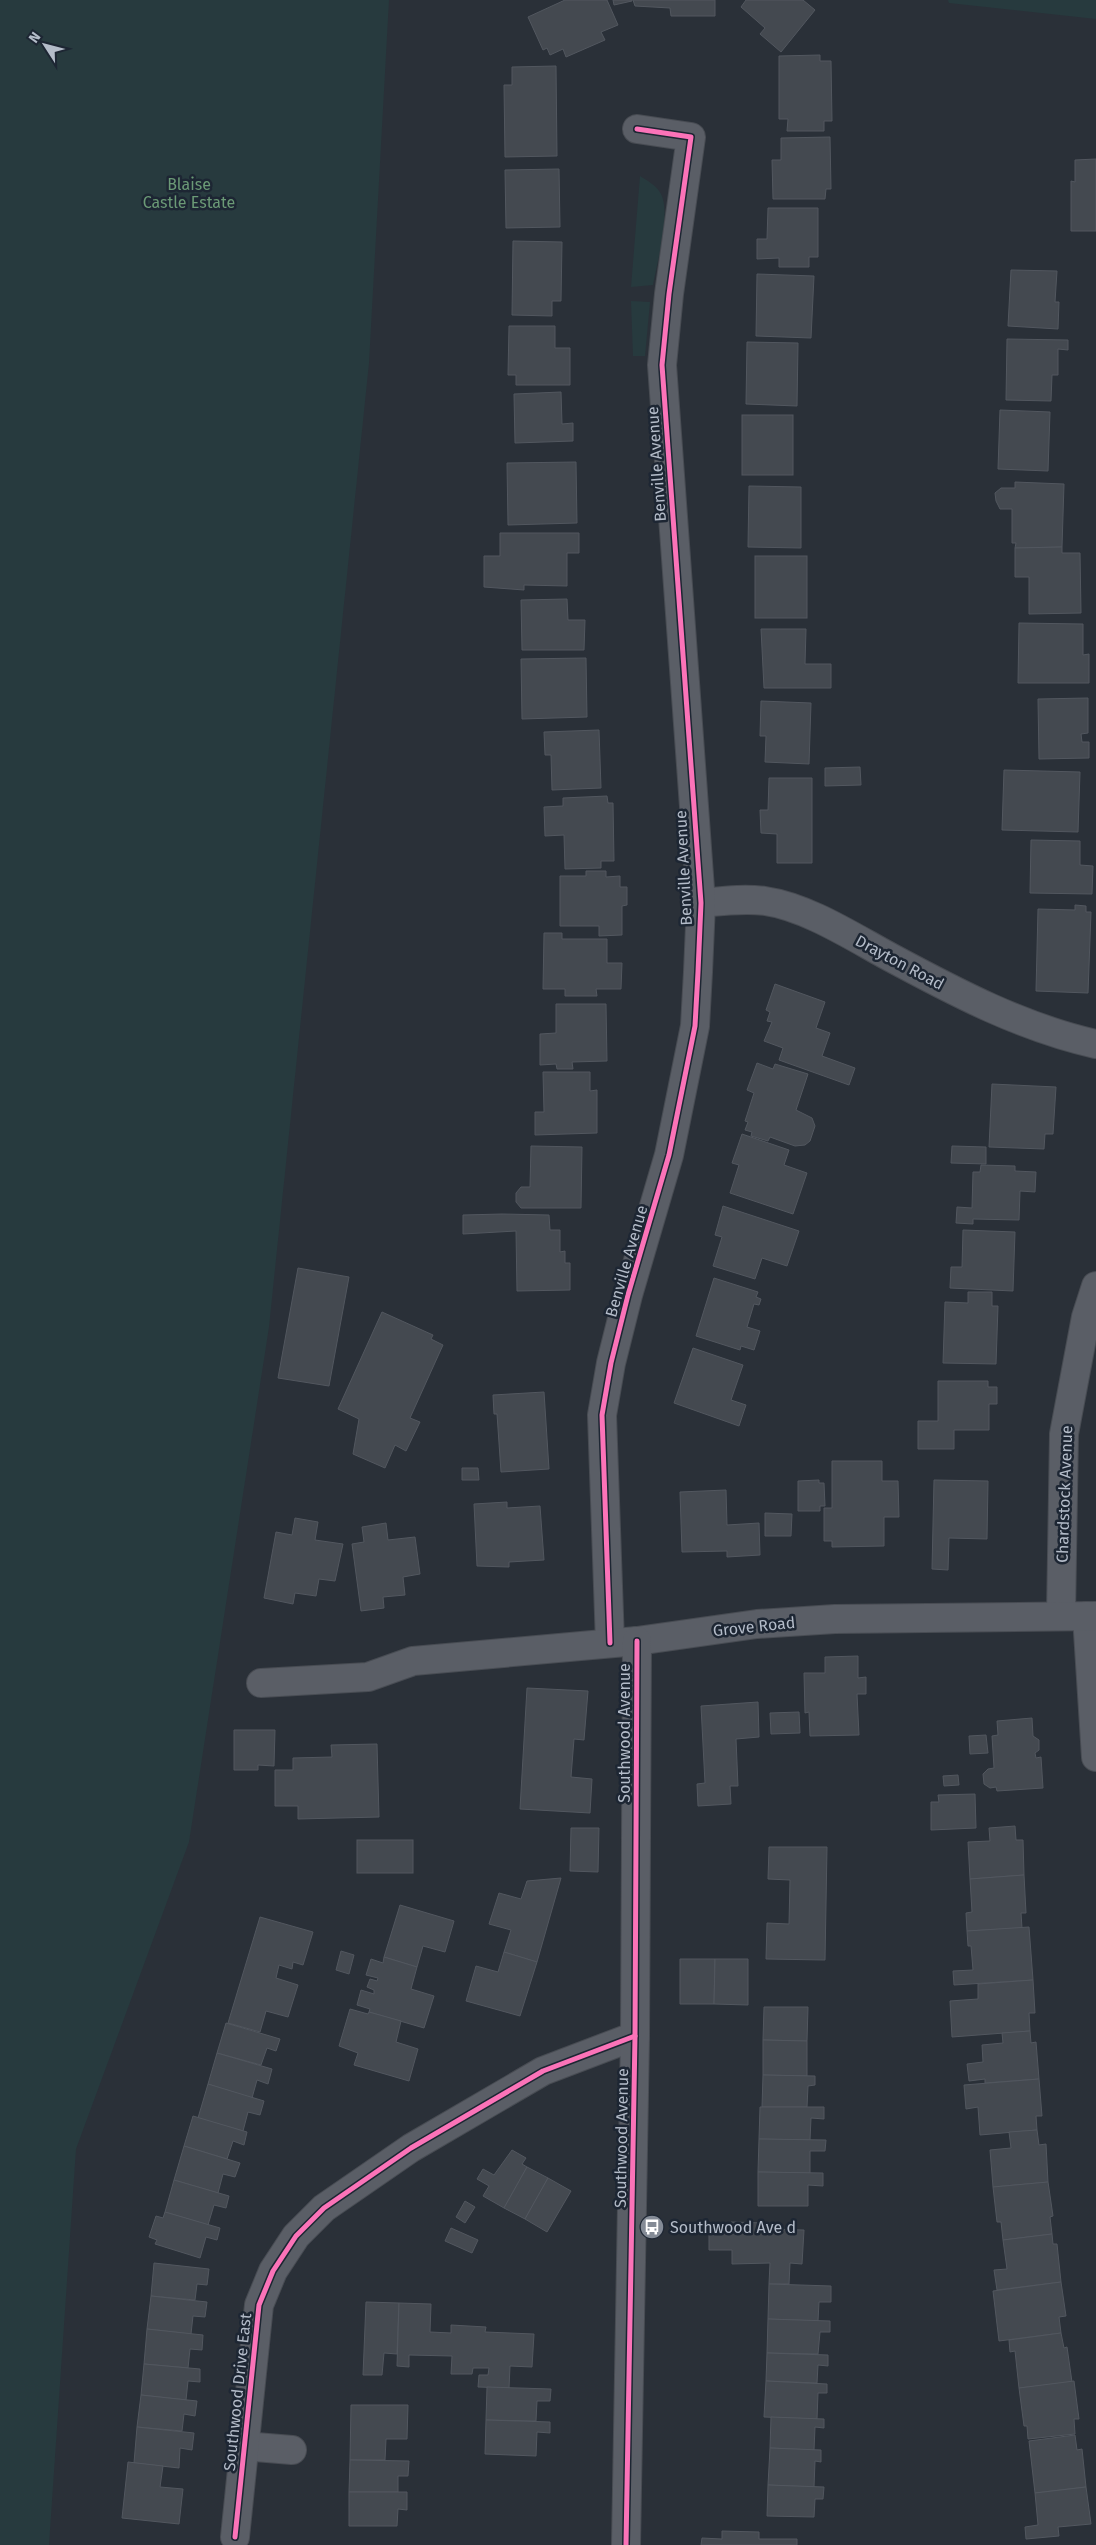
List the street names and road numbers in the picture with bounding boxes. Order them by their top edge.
street label: Benville Avenue [643,406,670,522]
street label: Benville Avenue [671,810,696,926]
street label: Drayton Road [852,931,947,994]
street label: Benville Avenue [601,1203,652,1319]
street label: Chardstock Avenue [1053,1425,1076,1563]
street label: Grove Road [712,1613,796,1640]
street label: Southwood Avenue [615,1663,634,1803]
street label: Southwood Avenue [611,2068,632,2208]
street label: Southwood Drive East [220,2312,255,2472]

